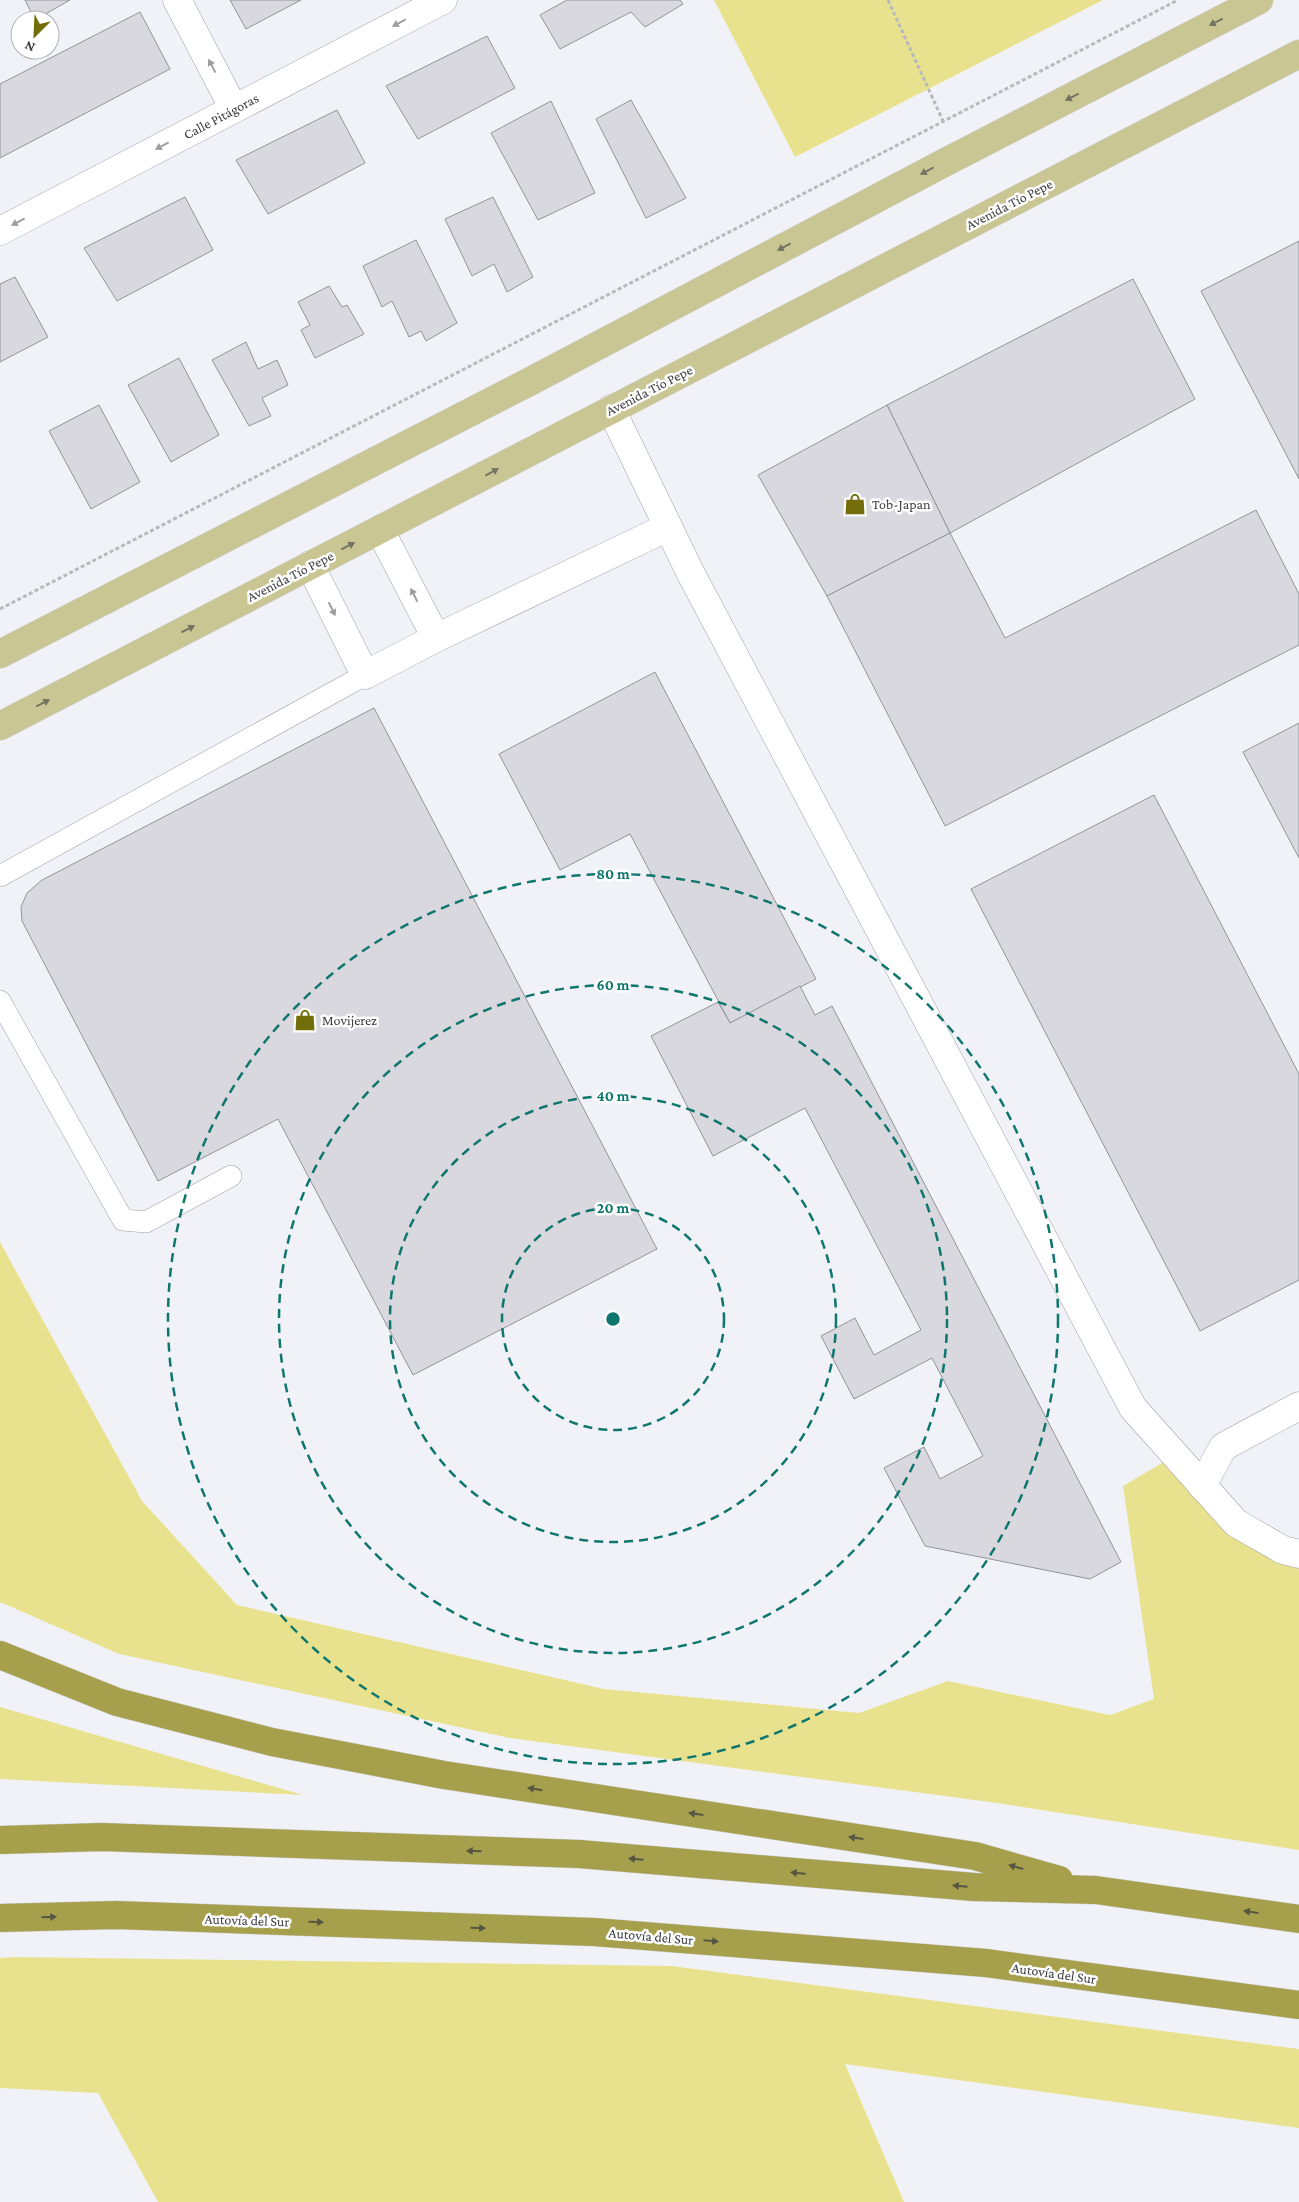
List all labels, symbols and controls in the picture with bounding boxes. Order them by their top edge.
north arrow [10,10,60,60]
one-way arrow [1209,18,1223,26]
one-way arrow [392,19,407,27]
text: N [22,37,37,56]
one-way arrow [207,59,216,72]
street label: Calle Pitágoras [181,89,261,143]
one-way arrow [1064,93,1079,101]
one-way arrow [156,142,169,151]
one-way arrow [920,167,935,175]
street label: Avenida Tío Pepe [963,175,1055,233]
one-way arrow [11,218,26,226]
one-way arrow [776,243,791,251]
street label: Avenida Tío Pepe [603,361,695,419]
one-way arrow [485,467,499,476]
shop icon: Tob-Japan [842,491,868,517]
place label: Tob-Japan [872,496,931,512]
one-way arrow [340,542,355,550]
street label: Avenida Tío Pepe [244,547,336,605]
one-way arrow [410,587,418,602]
one-way arrow [328,602,336,616]
one-way arrow [180,625,195,633]
one-way arrow [36,699,51,707]
text: 80 m [596,866,630,882]
text: 60 m [597,977,630,993]
shop icon: Movijerez [292,1007,318,1033]
place label: Movijerez [322,1012,377,1029]
text: 40 m [597,1088,630,1104]
text: 20 m [597,1200,629,1216]
centre of rings [604,1310,622,1328]
one-way arrow [527,1785,543,1793]
one-way arrow [687,1810,703,1818]
one-way arrow [848,1834,864,1842]
one-way arrow [466,1846,482,1854]
one-way arrow [628,1855,644,1863]
one-way arrow [1008,1863,1023,1871]
one-way arrow [790,1868,806,1876]
one-way arrow [952,1882,968,1890]
one-way arrow [1242,1908,1258,1916]
street label: Autovía del Sur [204,1911,290,1929]
one-way arrow [41,1913,57,1921]
one-way arrow [308,1918,324,1926]
one-way arrow [471,1924,487,1932]
street label: Autovía del Sur [608,1924,694,1948]
one-way arrow [703,1937,719,1945]
street label: Autovía del Sur [1011,1959,1097,1987]

